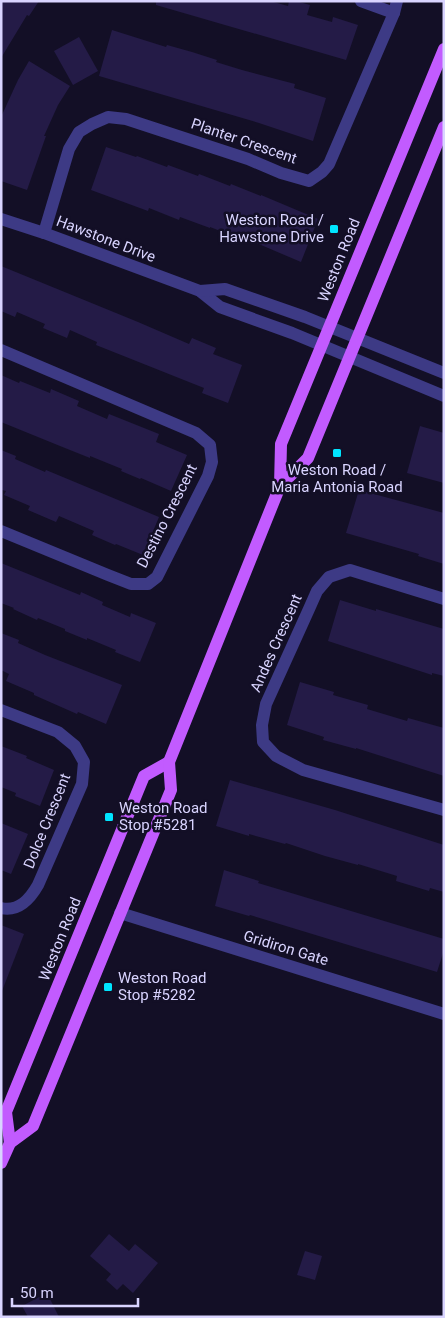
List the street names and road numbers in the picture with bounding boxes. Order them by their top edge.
street label: Planter Crescent [189,114,299,168]
street label: Hawstone Drive [54,212,158,266]
street label: Weston Road [314,216,364,304]
street label: Destino Crescent [133,461,201,571]
street label: Andes Crescent [246,591,306,695]
street label: Dolce Crescent [20,771,74,871]
street label: Weston Road [35,895,85,983]
street label: Gridiron Gate [241,927,331,969]

